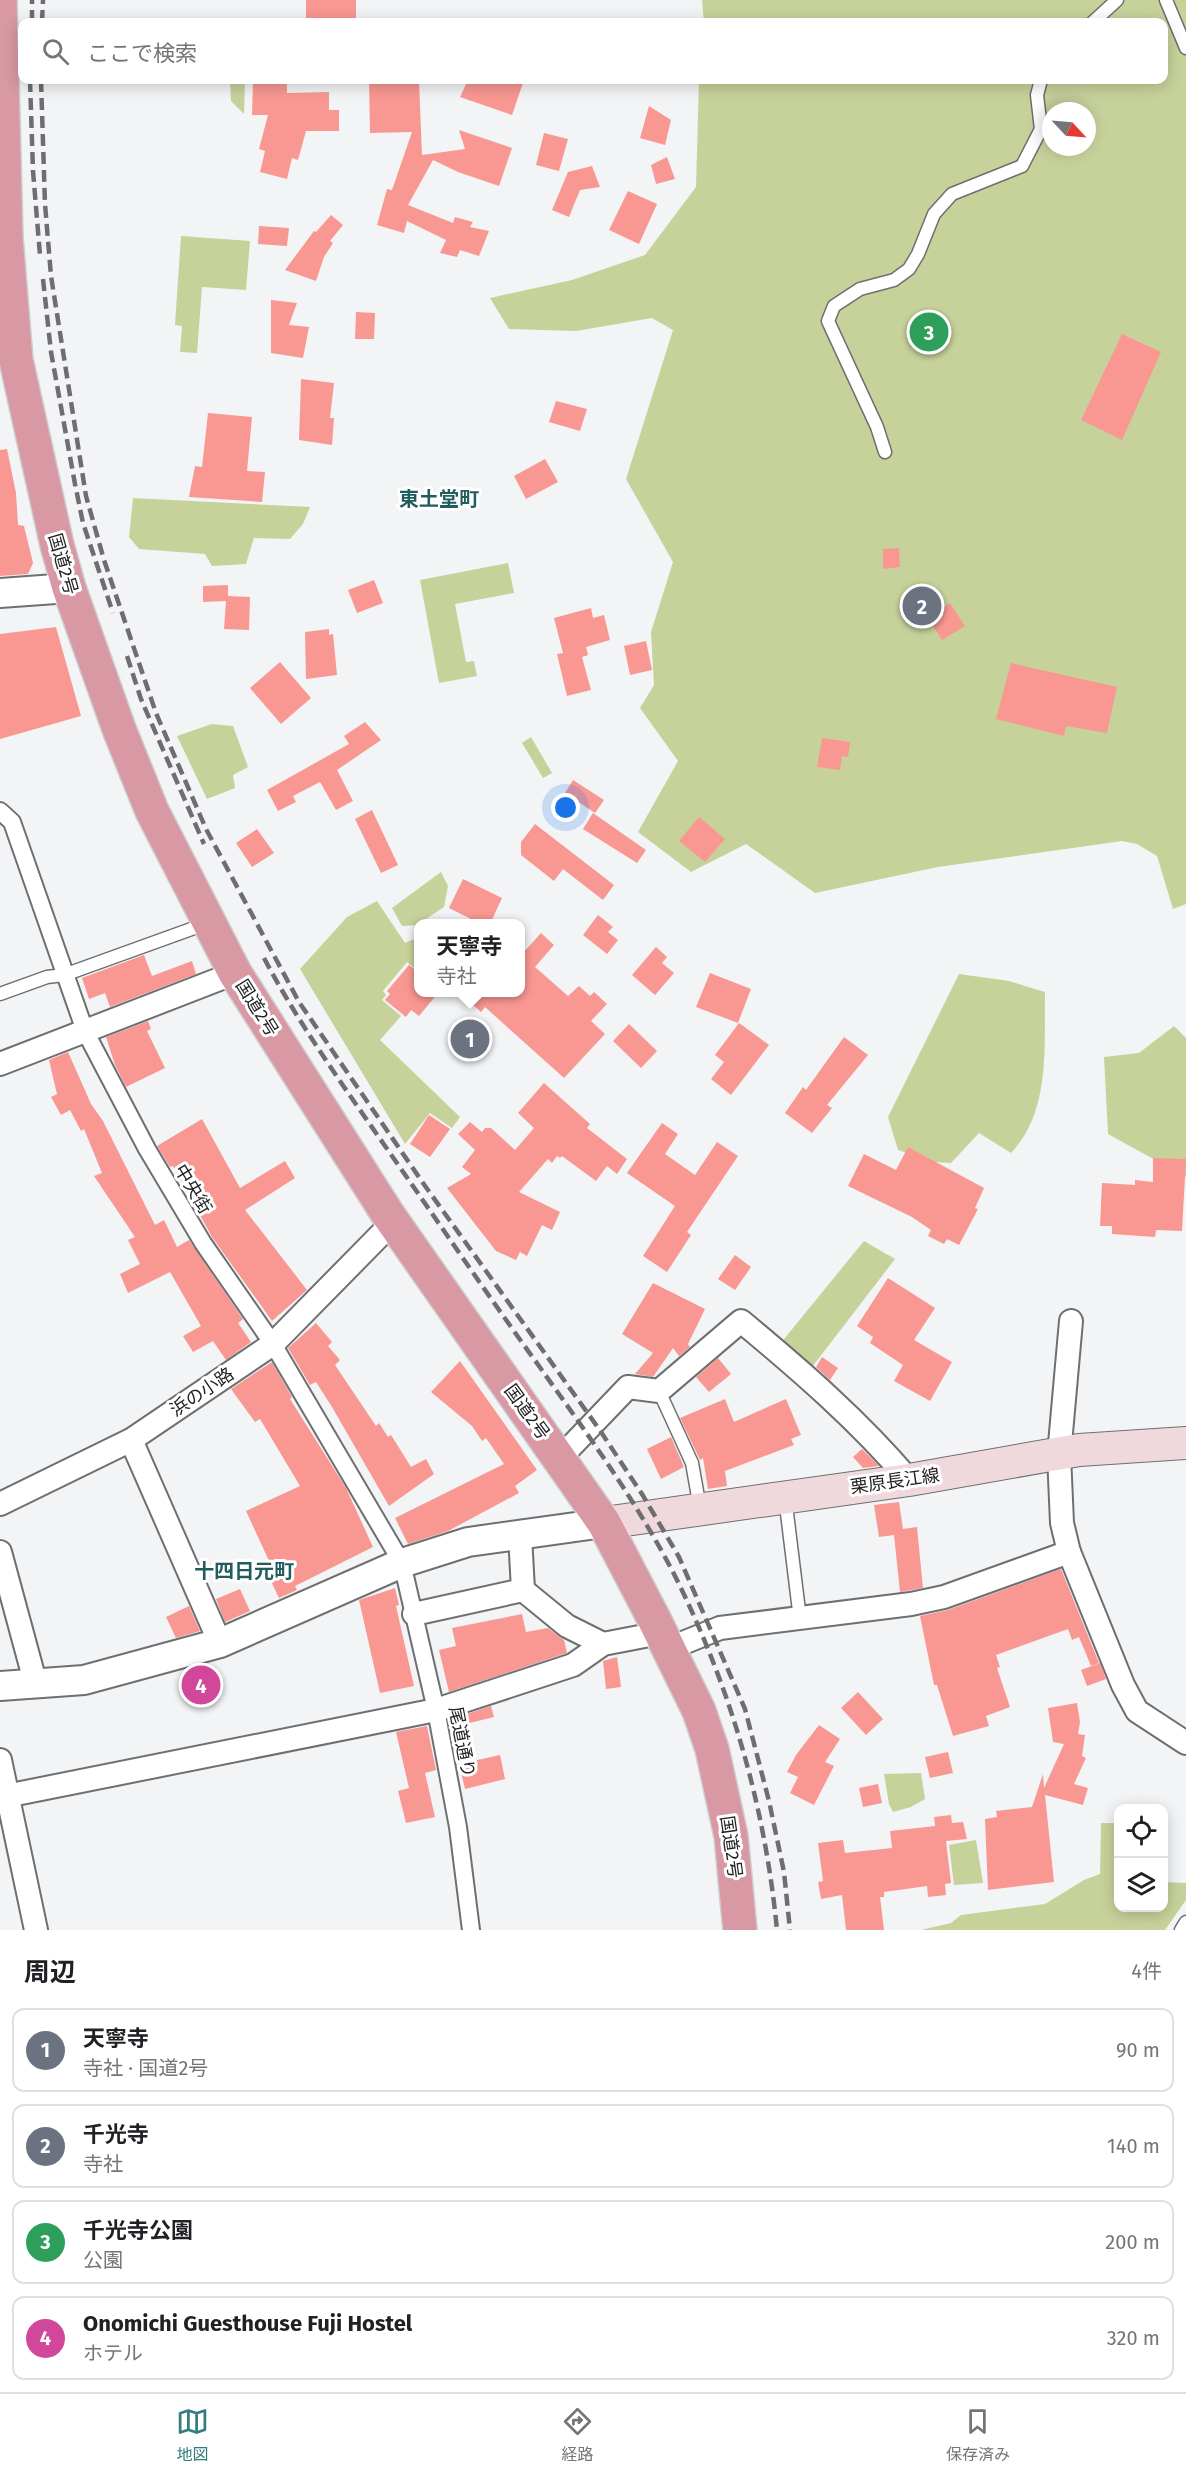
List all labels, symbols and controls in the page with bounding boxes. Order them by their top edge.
search box [18,18,1168,84]
icon: search [39,35,72,68]
text: ここで検索 [87,40,197,67]
north arrow [1042,102,1096,156]
pin: 3 [910,310,948,354]
district label: 東土堂町 [399,487,479,511]
street label: 国道2号 [44,531,82,597]
pin: 2 [902,584,942,628]
your location [551,793,580,822]
popup [414,919,525,997]
text: 天寧寺 [436,933,503,960]
text: 寺社 [436,964,476,988]
street label: 国道2号 [231,975,283,1041]
pin: 1 [450,1016,490,1062]
street label: 中央街 [170,1160,216,1218]
street label: 浜の小路 [166,1363,238,1421]
street label: 国道2号 [500,1380,554,1444]
street label: 栗原長江線 [849,1464,941,1498]
district label: 十四日元町 [194,1559,294,1583]
pin: 4 [182,1662,220,1708]
street label: 尾道通り [444,1705,480,1779]
map controls [1114,1804,1168,1912]
button: locate [1114,1804,1168,1858]
street label: 国道2号 [716,1814,746,1880]
button: layers [1114,1858,1168,1912]
text: 周辺 [24,1957,76,1988]
text: 4件 [1131,1959,1162,1983]
text: 天寧寺 [83,2025,149,2052]
text: 1 [41,2038,50,2062]
text: 90 m [1116,2038,1160,2062]
text: 寺社 · 国道2号 [83,2056,208,2080]
text: 千光寺 [83,2121,149,2148]
text: 2 [40,2134,51,2158]
text: 140 m [1107,2134,1160,2158]
text: 寺社 [83,2152,123,2176]
text: 千光寺公園 [83,2217,193,2244]
text: 3 [40,2230,51,2254]
text: 200 m [1105,2230,1160,2254]
text: 公園 [83,2248,123,2272]
text: Onomichi Guesthouse Fuji Hostel [83,2310,412,2337]
text: 4 [40,2326,51,2350]
text: 320 m [1107,2326,1160,2350]
text: ホテル [83,2341,143,2365]
tab: 地図 [176,2405,209,2465]
tab: 経路 [561,2405,594,2465]
tab: 保存済み [946,2405,1010,2465]

